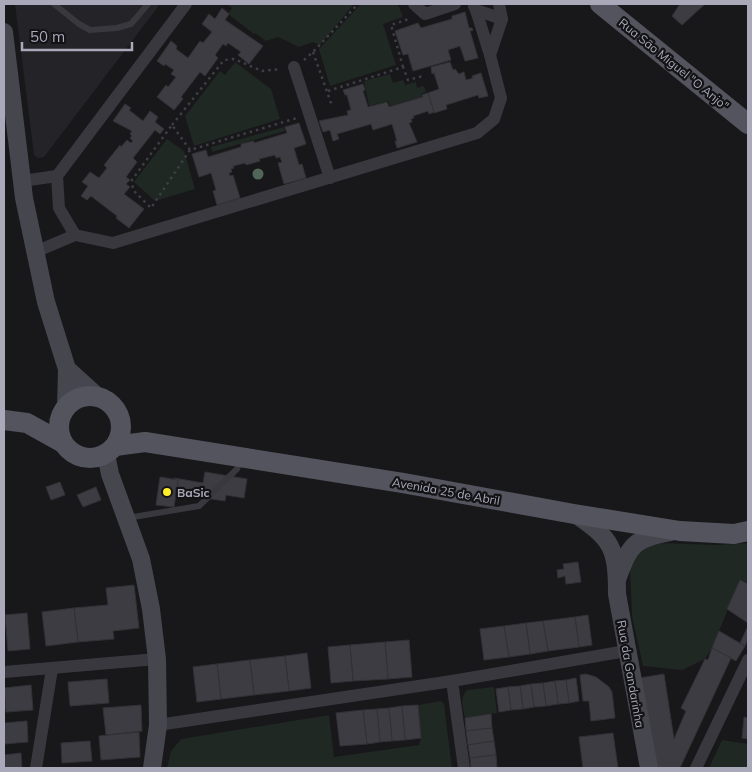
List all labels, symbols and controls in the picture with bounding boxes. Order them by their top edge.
street label: Rua São Miguel "O Anjo" [616,15,732,113]
scale bar [22,20,132,52]
text: 50 m [30,27,65,46]
street label: Avenida 25 de Abril [391,474,501,508]
place label: BaSic [177,485,210,500]
marker: BaSic [161,486,173,498]
street label: Rua da Gandarinha [614,619,648,729]

